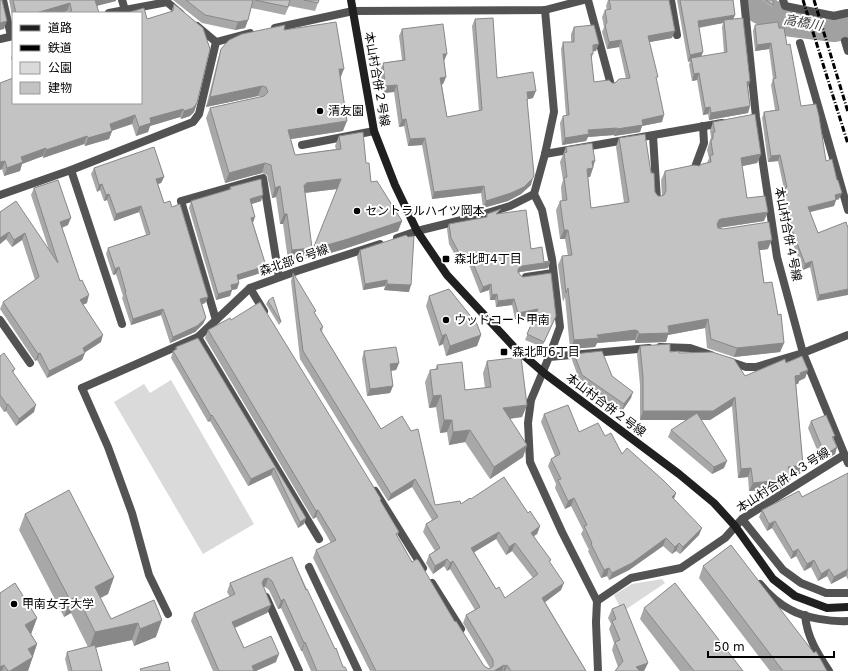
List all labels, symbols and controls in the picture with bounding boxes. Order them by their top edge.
legend [12,12,142,104]
water label: 高橋川 [782,12,825,34]
text: 道路 [48,21,72,35]
street label: 本山村合併２号線 [362,31,392,127]
text: 鉄道 [48,41,72,55]
text: 公園 [48,61,72,75]
text: 建物 [48,81,72,95]
place label: 清友園 [328,104,364,118]
marker: 清友園 [315,106,325,116]
street label: 本山村合併４号線 [772,186,804,282]
place label: セントラルハイツ岡本 [365,204,485,218]
marker: セントラルハイツ岡本 [352,206,362,216]
street label: 森北部６号線 [258,242,330,278]
place label: 森北町4丁目 [454,252,522,266]
marker: 森北町4丁目 [441,254,451,264]
place label: ウッドコート甲南 [454,313,550,327]
marker: ウッドコート甲南 [441,315,451,325]
place label: 森北町6丁目 [512,345,580,359]
marker: 森北町6丁目 [499,347,509,357]
street label: 本山村合併２号線 [563,371,649,439]
street label: 本山村合併４３号線 [734,445,832,515]
place label: 甲南女子大学 [22,597,94,611]
marker: 甲南女子大学 [9,599,19,609]
scale bar [708,633,834,659]
text: 50 m [714,640,745,654]

